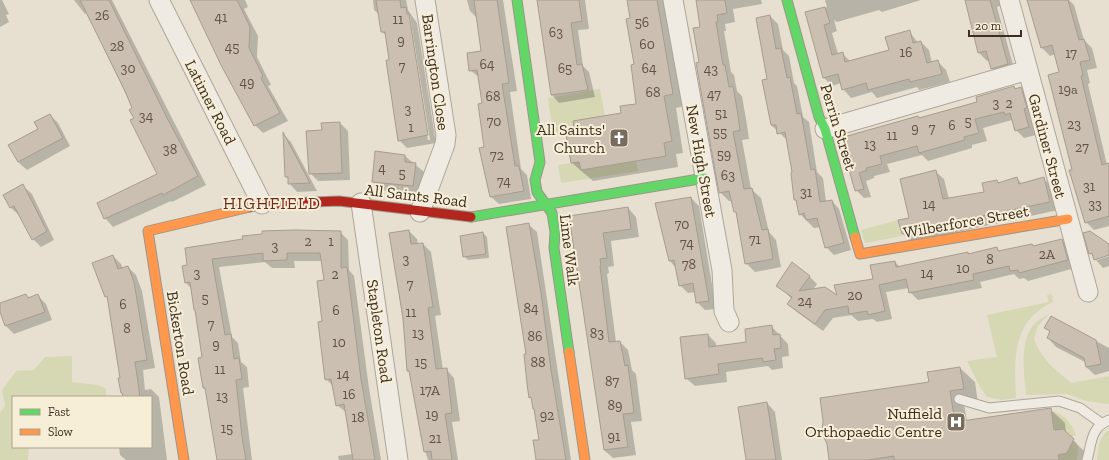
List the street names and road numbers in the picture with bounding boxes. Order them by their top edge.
street label: Barrington Close [418,13,453,132]
street label: Latimer Road [181,57,240,148]
street label: Perrin Street [816,82,861,173]
street label: Gardiner Street [1024,92,1071,201]
street label: New High Street [682,103,721,219]
street label: All Saints Road [363,180,469,211]
street label: Wilberforce Street [902,201,1030,242]
street label: Lime Walk [556,213,583,288]
street label: Stapleton Road [363,278,396,384]
street label: Bickerton Road [163,290,198,397]

